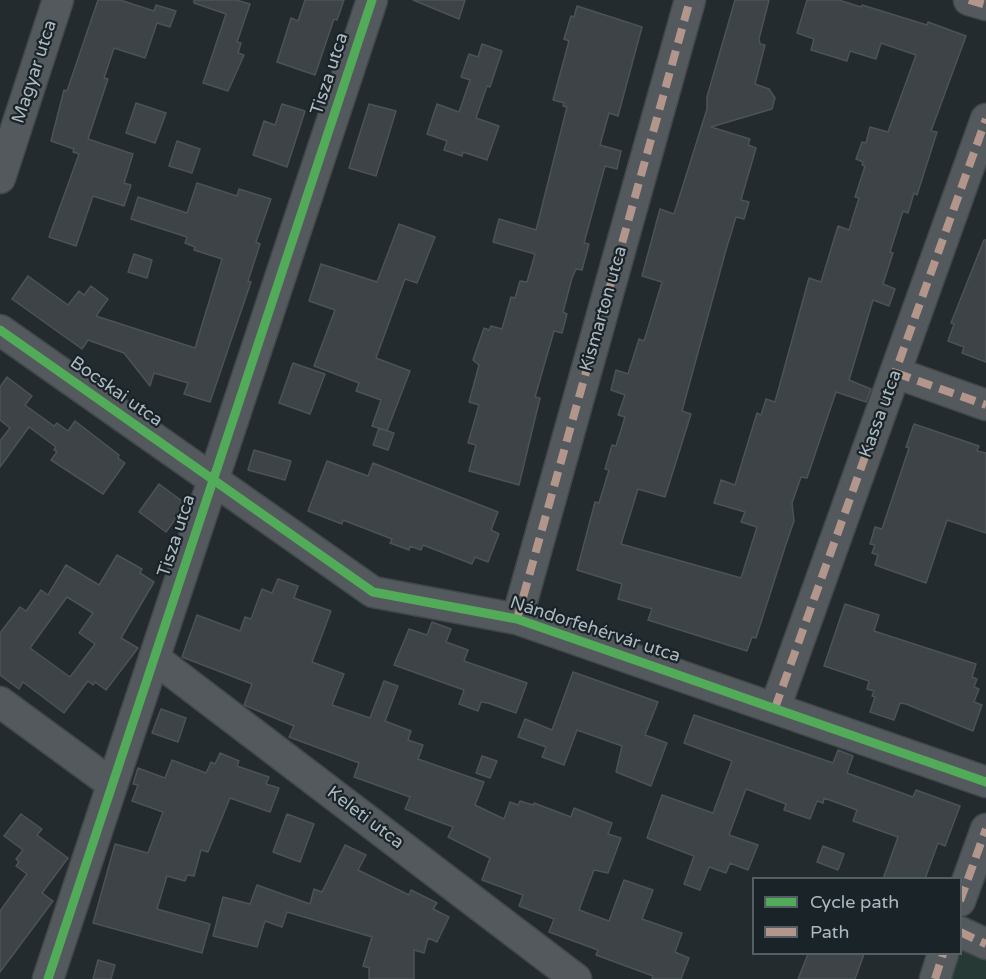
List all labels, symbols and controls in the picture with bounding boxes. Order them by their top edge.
street label: Magyar utca [8,18,62,126]
street label: Tisza utca [307,30,353,118]
street label: Kismarton utca [576,244,632,374]
street label: Bocskai utca [66,352,166,432]
street label: Kassa utca [855,367,907,461]
street label: Tisza utca [154,492,200,580]
street label: Nándorfehérvár utca [507,592,683,668]
street label: Keleti utca [322,782,408,854]
legend [752,877,962,955]
text: Cycle path [810,891,899,913]
text: Path [810,921,849,943]

